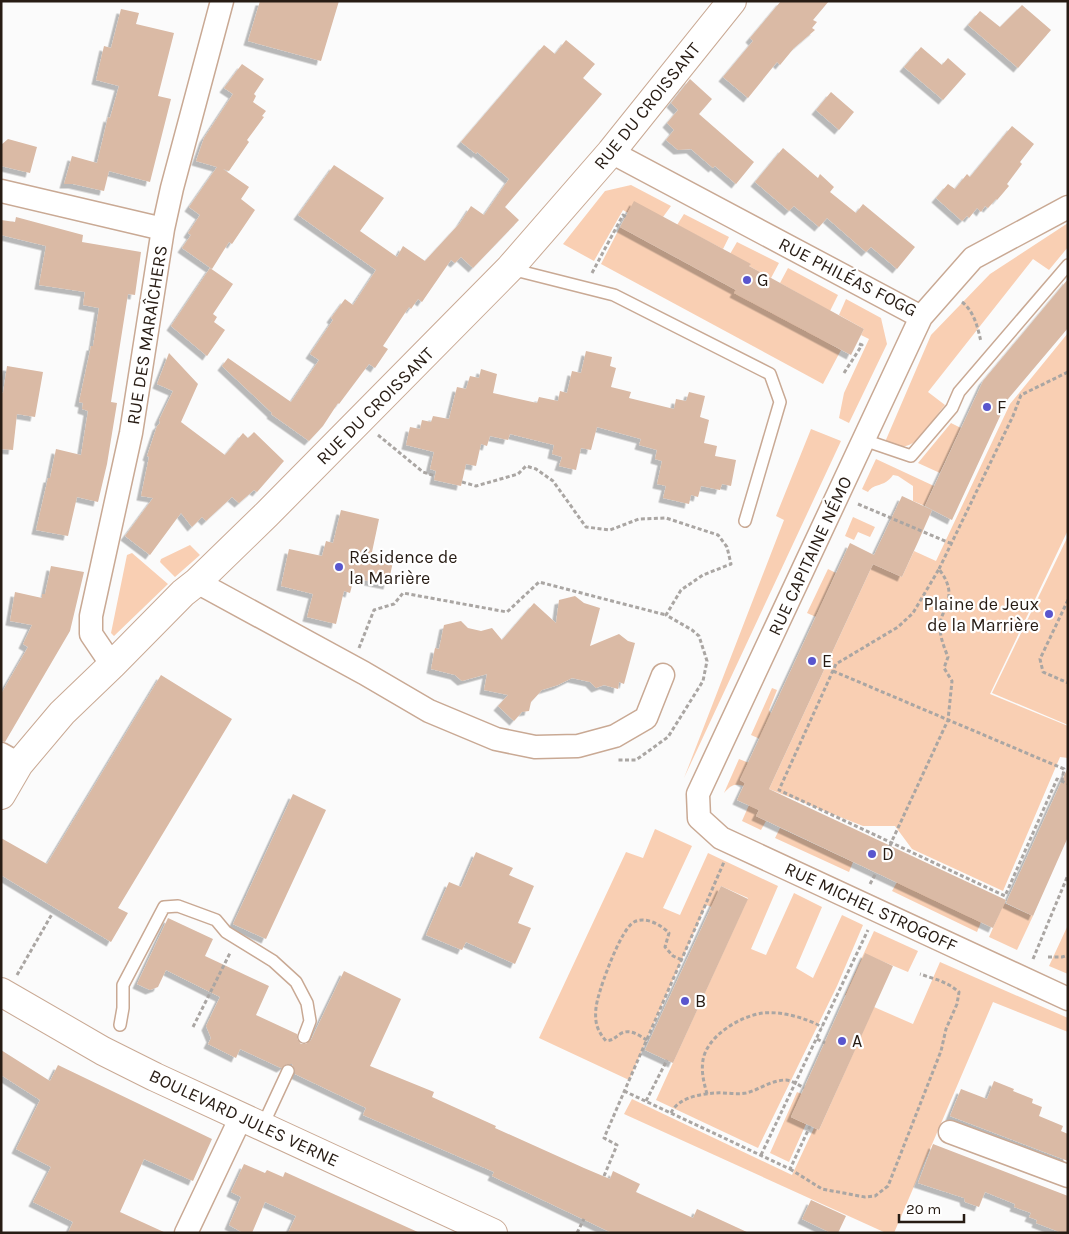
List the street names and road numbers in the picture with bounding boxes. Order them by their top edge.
street label: RUE DU CROISSANT [589,38,705,174]
street label: RUE PHILÉAS FOGG [775,232,921,321]
street label: RUE DES MARAÎCHERS [122,244,172,426]
street label: RUE DU CROISSANT [312,343,438,469]
street label: RUE CAPITAINE NÉMO [763,472,857,639]
street label: RUE MICHEL STROGOFF [781,857,961,957]
street label: BOULEVARD JULES VERNE [146,1064,342,1172]

